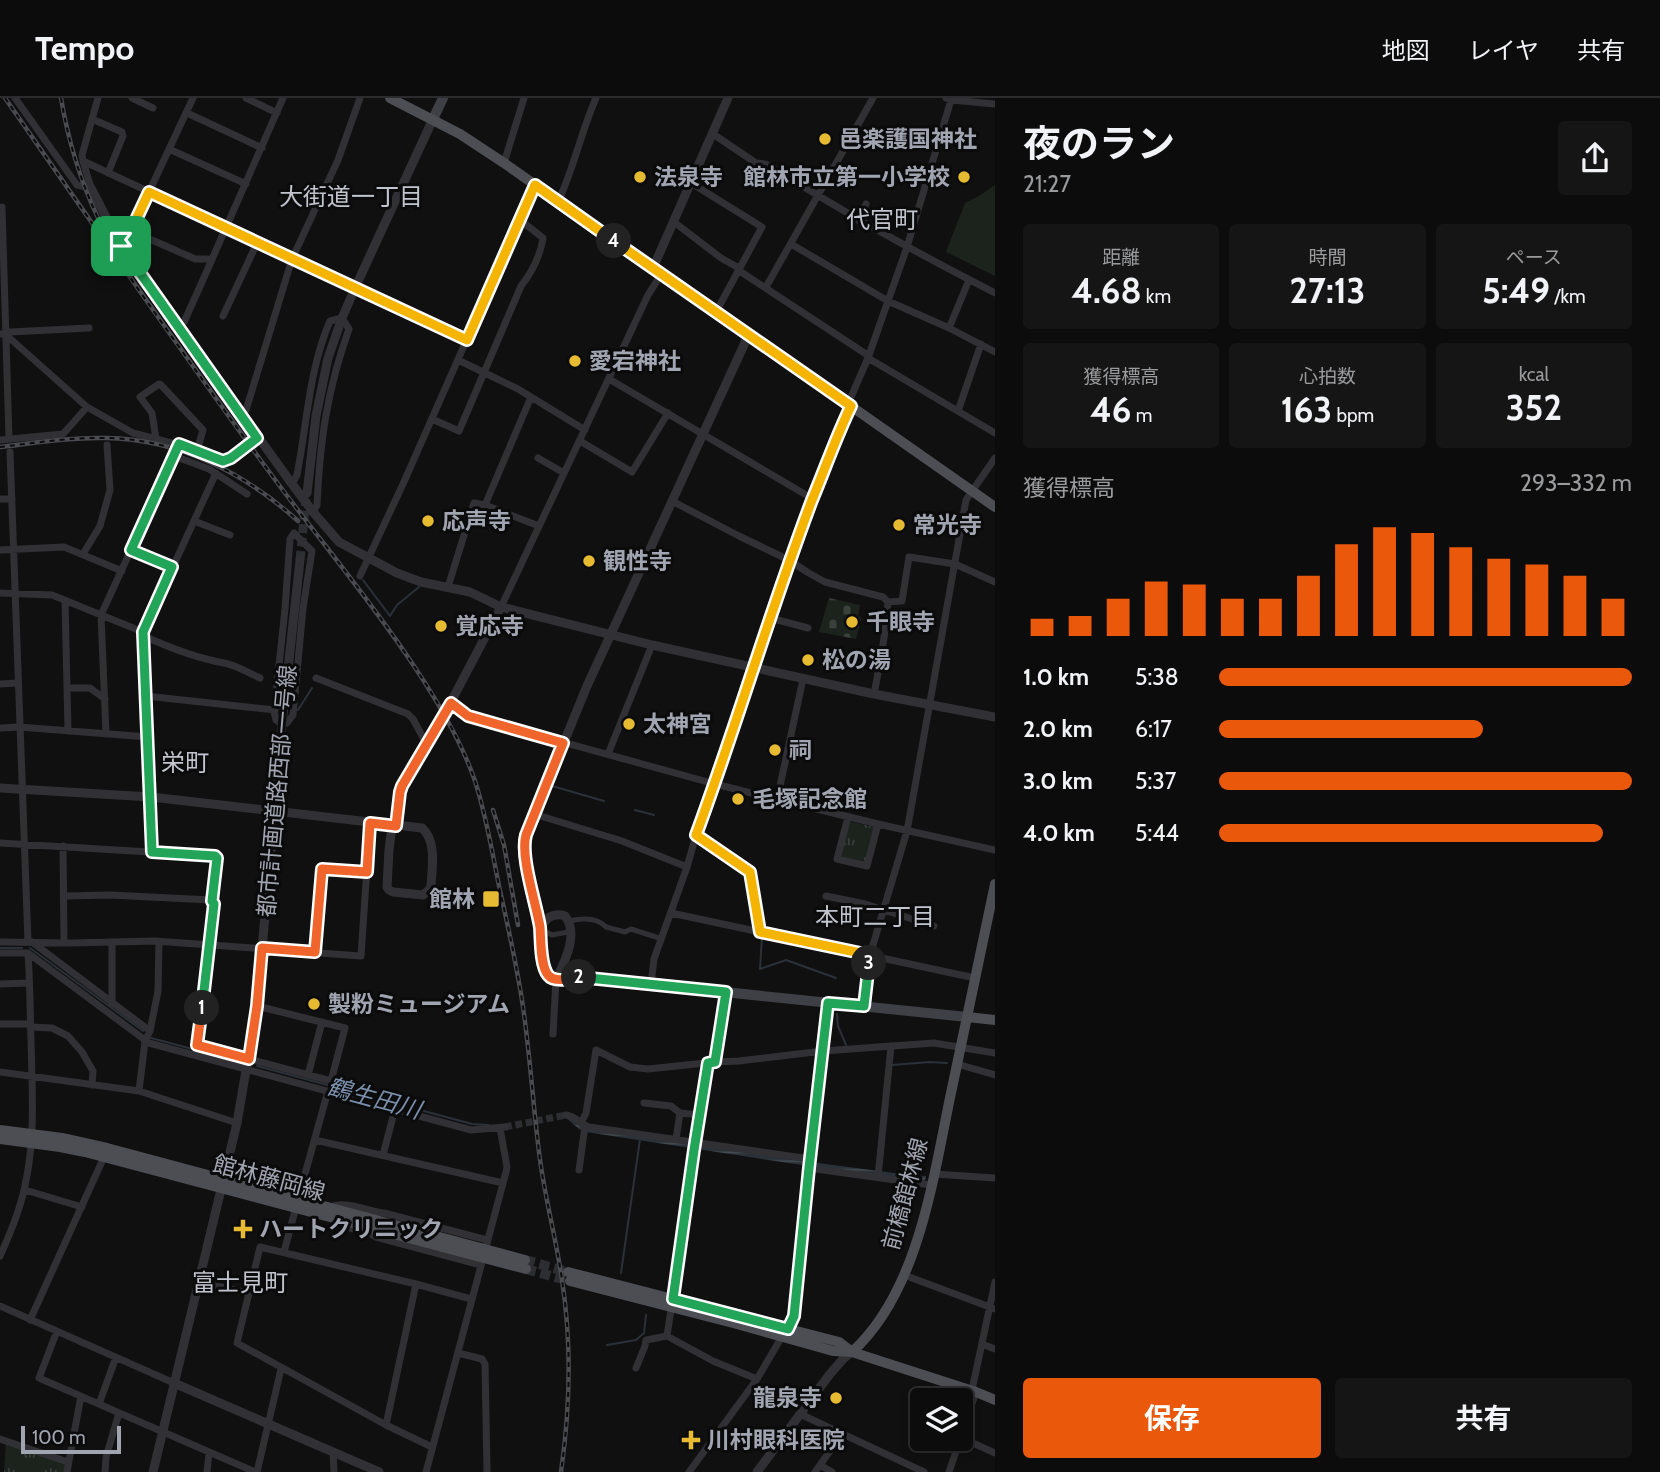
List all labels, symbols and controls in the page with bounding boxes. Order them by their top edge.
text: Tempo [35,28,134,68]
text: 地図 [1382,36,1430,65]
text: レイヤ [1468,36,1539,65]
text: 共有 [1577,36,1625,65]
text: 夜のラン [1023,120,1175,167]
button: share [1558,121,1632,195]
place label: 邑楽護国神社 [839,125,977,153]
marker: 邑楽護国神社 [817,131,833,147]
place label: 法泉寺 [654,163,723,191]
place label: 館林市立第一小学校 [743,163,950,191]
marker: 法泉寺 [632,169,648,185]
marker: 館林市立第一小学校 [956,169,972,185]
text: 21:27 [1023,170,1071,198]
district label: 大街道一丁目 [279,182,423,211]
district label: 代官町 [846,205,918,234]
pin [91,216,151,276]
pin: 4 [596,223,632,258]
icon: arrive [102,227,140,265]
text: 4 [608,229,619,252]
text: 距離 [1102,246,1140,269]
text: 時間 [1308,246,1347,269]
text: ペース [1506,246,1562,269]
text: 4.68 [1071,269,1142,312]
text: 27:13 [1290,269,1365,312]
text: 5:49 [1482,269,1550,312]
text: km [1142,285,1171,308]
text: /km [1550,285,1586,308]
place label: 愛宕神社 [589,347,681,375]
marker: 愛宕神社 [567,353,583,369]
text: kcal [1519,363,1549,386]
text: 獲得標高 [1083,365,1159,388]
text: 心拍数 [1299,365,1356,388]
text: 352 [1506,386,1562,429]
text: 46 [1090,388,1131,431]
text: 163 [1281,388,1332,431]
text: m [1131,404,1152,427]
text: bpm [1332,404,1374,427]
text: 293–332 m [1520,469,1632,497]
text: 獲得標高 [1023,474,1115,502]
place label: 応声寺 [442,507,511,535]
place label: 常光寺 [913,511,982,539]
marker: 応声寺 [420,513,436,529]
marker: 常光寺 [891,517,907,533]
place label: 観性寺 [603,547,672,575]
marker: 観性寺 [581,553,597,569]
place label: 千眼寺 [866,608,935,636]
place label: 覚応寺 [455,612,524,640]
marker: 千眼寺 [844,614,860,630]
marker: 覚応寺 [433,618,449,634]
place label: 松の湯 [822,646,891,674]
marker: 松の湯 [800,652,816,668]
text: 1.0 km [1023,663,1089,691]
text: 5:38 [1135,663,1179,691]
street label: 都市計画道路西部一号線 [252,664,302,918]
place label: 太神宮 [643,710,712,738]
text: 2.0 km [1023,715,1093,743]
text: 6:17 [1135,715,1172,743]
marker: 太神宮 [621,716,637,732]
place label: 祠 [789,736,812,764]
marker: 祠 [767,742,783,758]
district label: 栄町 [161,748,209,777]
text: 3.0 km [1023,767,1093,795]
text: 5:37 [1135,767,1176,795]
place label: 毛塚記念館 [752,785,867,813]
marker: 毛塚記念館 [730,791,746,807]
text: 4.0 km [1023,819,1095,847]
text: 5:44 [1135,819,1179,847]
place label: 館林 [429,885,475,913]
marker: 館林 [481,889,501,909]
district label: 本町二丁目 [815,902,935,931]
pin: 3 [852,946,886,980]
text: 3 [863,951,874,974]
pin: 2 [562,960,596,994]
text: 2 [573,965,584,988]
pin: 1 [184,990,220,1026]
place label: 製粉ミュージアム [328,990,510,1018]
text: 1 [198,996,205,1019]
marker: 製粉ミュージアム [306,996,322,1012]
water label: 鶴生田川 [324,1072,427,1125]
street label: 前橋館林線 [877,1135,933,1253]
street label: 館林藤岡線 [210,1150,328,1206]
place label: ハートクリニック [259,1215,443,1243]
marker: ハートクリニック [233,1219,253,1239]
district label: 富士見町 [192,1268,288,1297]
button: 保存 [1023,1378,1321,1458]
button: 共有 [1335,1378,1632,1458]
place label: 龍泉寺 [753,1384,822,1412]
map controls [910,1388,973,1451]
button: layers [910,1388,973,1451]
marker: 龍泉寺 [828,1390,844,1406]
scale bar [21,1423,121,1455]
text: 100 m [32,1426,86,1449]
place label: 川村眼科医院 [707,1426,845,1454]
marker: 川村眼科医院 [681,1430,701,1450]

